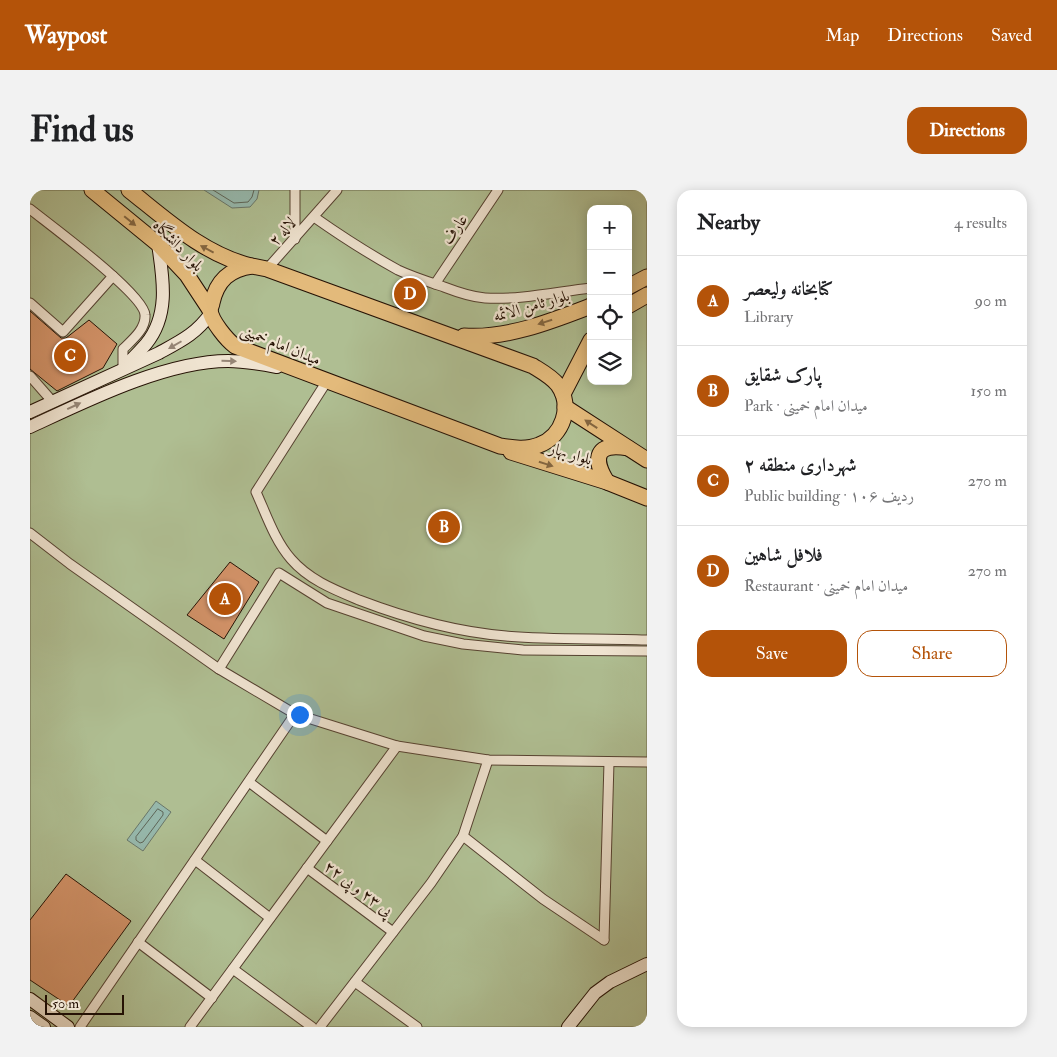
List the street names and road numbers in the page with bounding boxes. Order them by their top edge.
street label: عارف [438,211,472,248]
street label: لاله ۲ [265,213,301,250]
street label: بلوار دانشگاه [149,215,209,276]
street label: بلوار ثامن الائمه [491,286,572,327]
street label: میدان امام خمینی [236,320,324,374]
street label: بلوار بهار [545,437,595,470]
street label: پی ۲۳ و پی ۲۲ [319,856,397,923]

